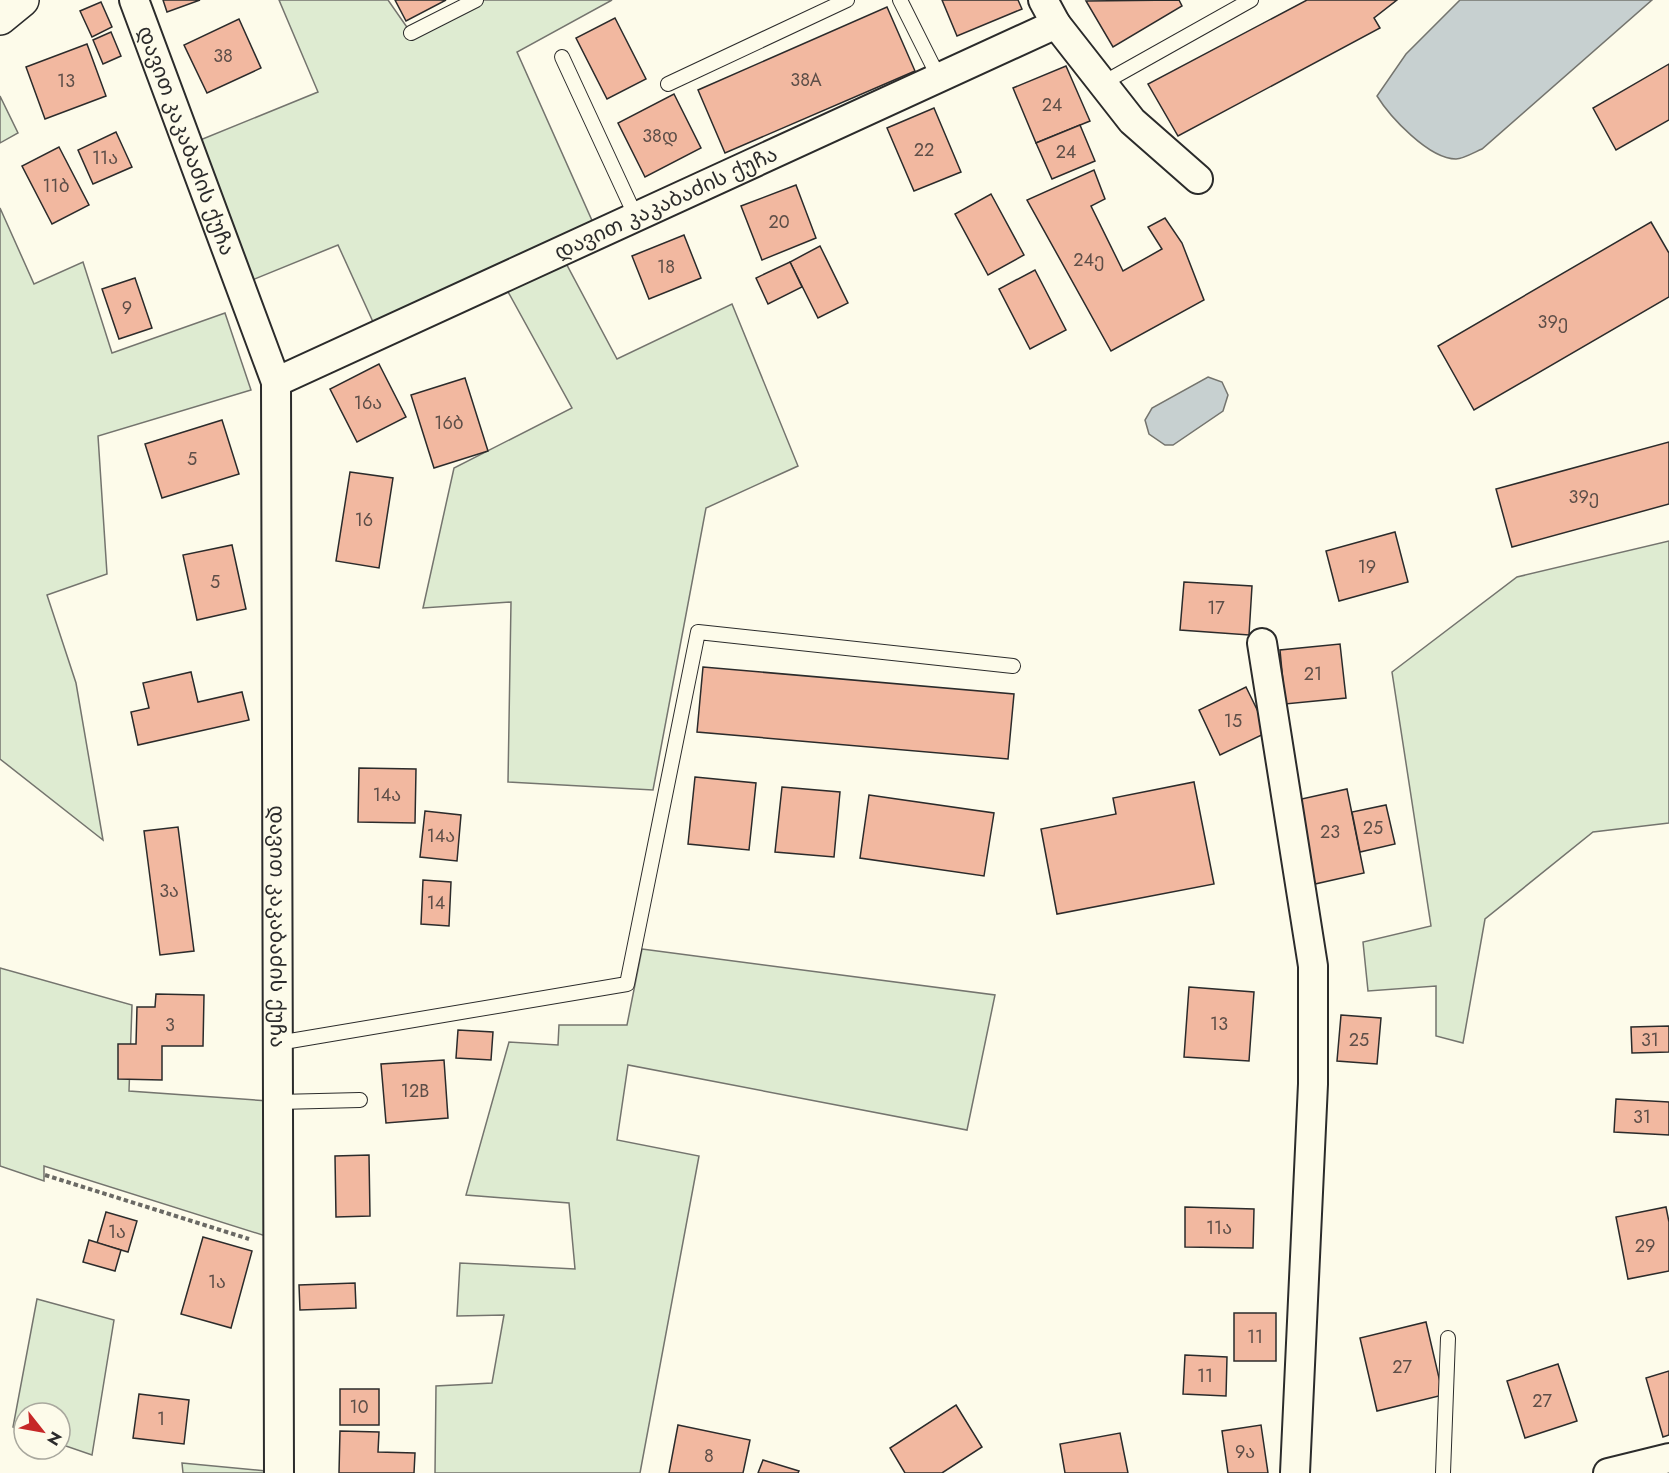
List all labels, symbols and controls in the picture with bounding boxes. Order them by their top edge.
street label: დავით კაკაბაძის ქუჩა [130,22,243,259]
house number: 38 [213,43,233,69]
house number: 38A [790,67,822,93]
house number: 13 [57,68,75,94]
house number: 24 [1042,92,1062,118]
house number: 38დ [642,123,678,149]
house number: 22 [914,137,934,163]
street label: დავით კაკაბაძის ქუჩა [549,139,782,267]
house number: 24 [1056,139,1076,165]
house number: 11ა [92,145,118,171]
house number: 11ბ [42,173,70,199]
house number: 20 [768,209,790,235]
house number: 24ე [1073,247,1105,273]
house number: 18 [657,254,675,280]
house number: 9 [122,295,132,321]
house number: 39ე [1538,309,1568,335]
house number: 16ა [354,390,382,416]
house number: 16ბ [434,410,464,436]
house number: 5 [187,446,197,472]
house number: 39ე [1569,484,1599,510]
house number: 16 [355,507,373,533]
house number: 19 [1358,554,1376,580]
house number: 5 [210,569,220,595]
house number: 17 [1207,595,1225,621]
house number: 21 [1304,661,1322,687]
house number: 15 [1224,708,1242,734]
house number: 14ა [373,782,401,808]
street label: დავით კაკაბაძის ქუჩა [262,805,293,1048]
house number: 25 [1363,815,1383,841]
house number: 23 [1320,819,1340,845]
house number: 14ა [427,823,455,849]
house number: 3ა [159,878,179,904]
house number: 14 [427,890,445,916]
house number: 13 [1210,1011,1228,1037]
house number: 3 [165,1012,175,1038]
house number: 25 [1349,1027,1369,1053]
house number: 31 [1641,1027,1659,1053]
house number: 12B [401,1078,429,1104]
house number: 31 [1633,1104,1651,1130]
house number: 11ა [1206,1215,1232,1241]
house number: 1ა [108,1219,126,1245]
house number: 29 [1635,1233,1655,1259]
house number: 1ა [208,1269,226,1295]
house number: 11 [1247,1324,1263,1350]
house number: 27 [1392,1354,1412,1380]
house number: 11 [1197,1363,1213,1389]
house number: 27 [1532,1388,1552,1414]
house number: 10 [350,1394,369,1420]
north arrow [12,1401,72,1461]
house number: 1 [157,1406,165,1432]
text: N [41,1427,68,1450]
house number: 9ა [1235,1439,1255,1465]
house number: 8 [704,1443,714,1469]

